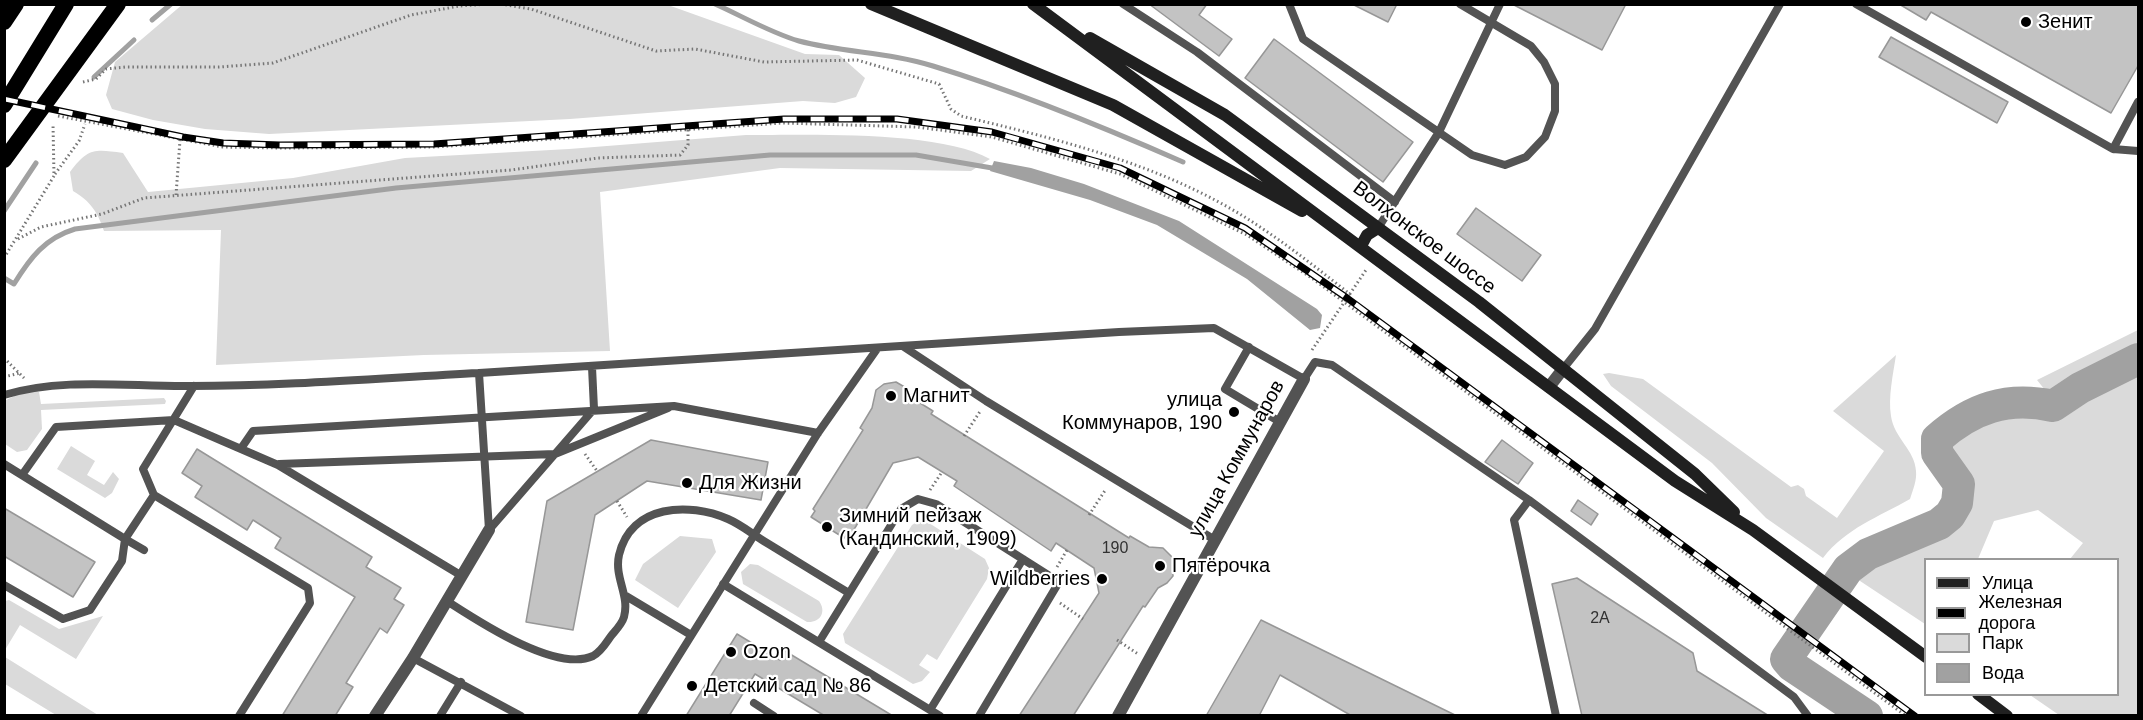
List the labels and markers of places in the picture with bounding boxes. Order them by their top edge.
place label: Зенит [2038,10,2093,34]
marker: Зенит [2019,15,2033,29]
place label: Магнит [903,384,970,408]
place label: улица Коммунаров, 190 [1062,388,1222,435]
marker: Магнит [884,389,898,403]
marker: улица Коммунаров, 190 [1227,405,1241,419]
place label: Для Жизни [699,471,802,495]
marker: Для Жизни [680,476,694,490]
place label: Зимний пейзаж (Кандинский, 1909) [839,504,1017,551]
marker: Зимний пейзаж (Кандинский, 1909) [820,520,834,534]
place label: Пятёрочка [1172,554,1270,578]
marker: Пятёрочка [1153,559,1167,573]
place label: Wildberries [990,567,1090,591]
marker: Wildberries [1095,572,1109,586]
place label: Ozon [743,640,791,664]
marker: Ozon [724,645,738,659]
place label: Детский сад № 86 [704,674,871,698]
marker: Детский сад № 86 [685,679,699,693]

